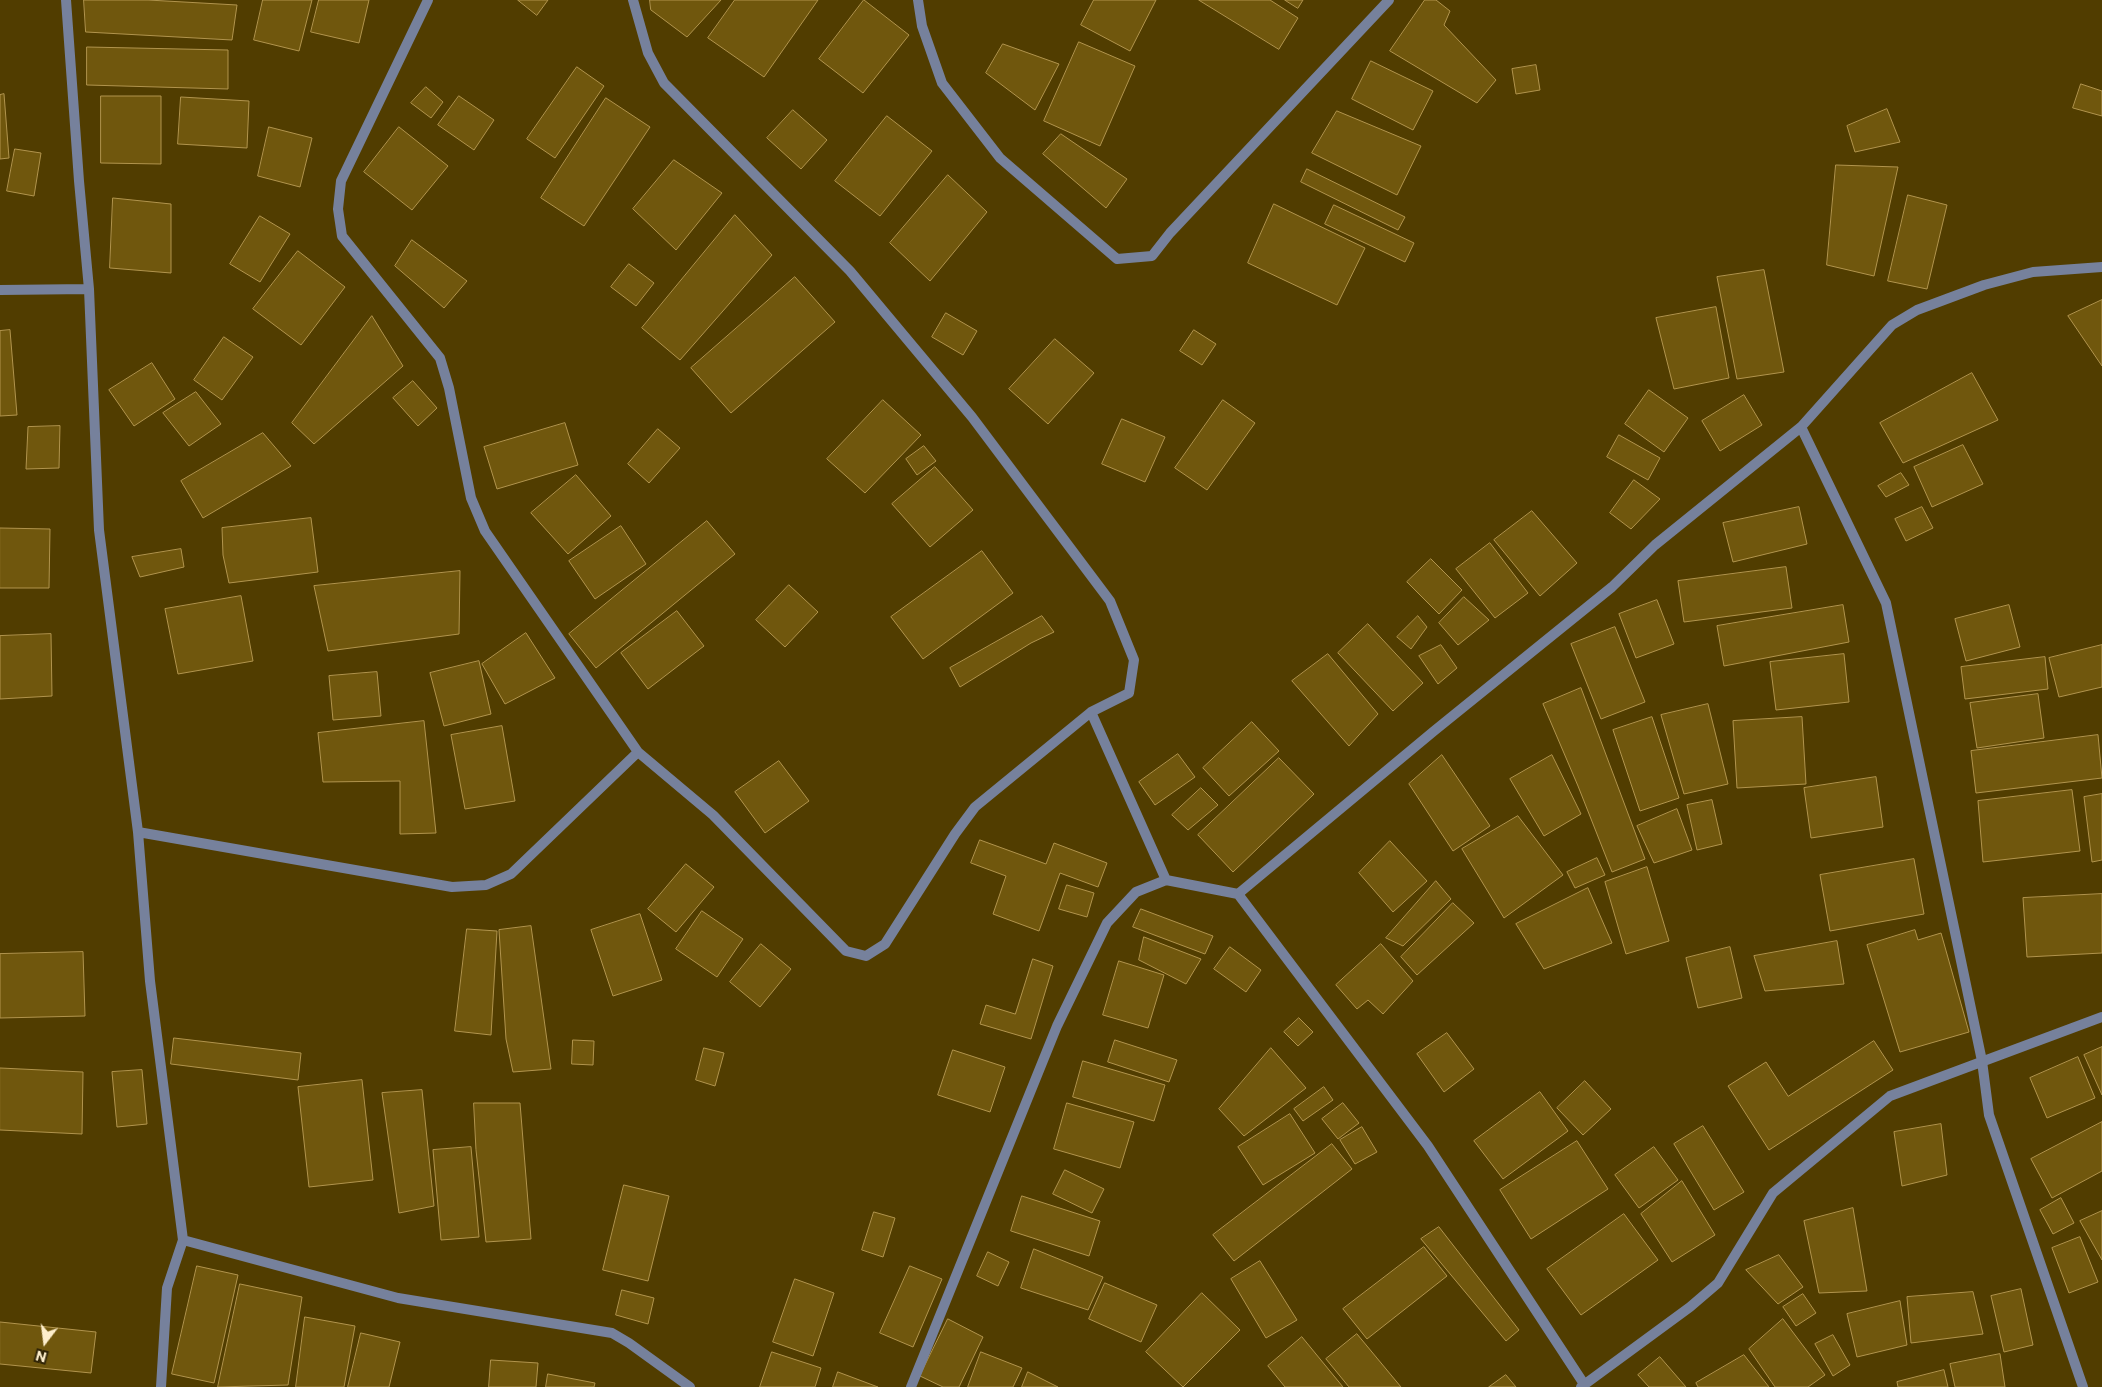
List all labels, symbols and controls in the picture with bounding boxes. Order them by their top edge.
north arrow [20,1317,70,1367]
text: N [34,1347,48,1367]

